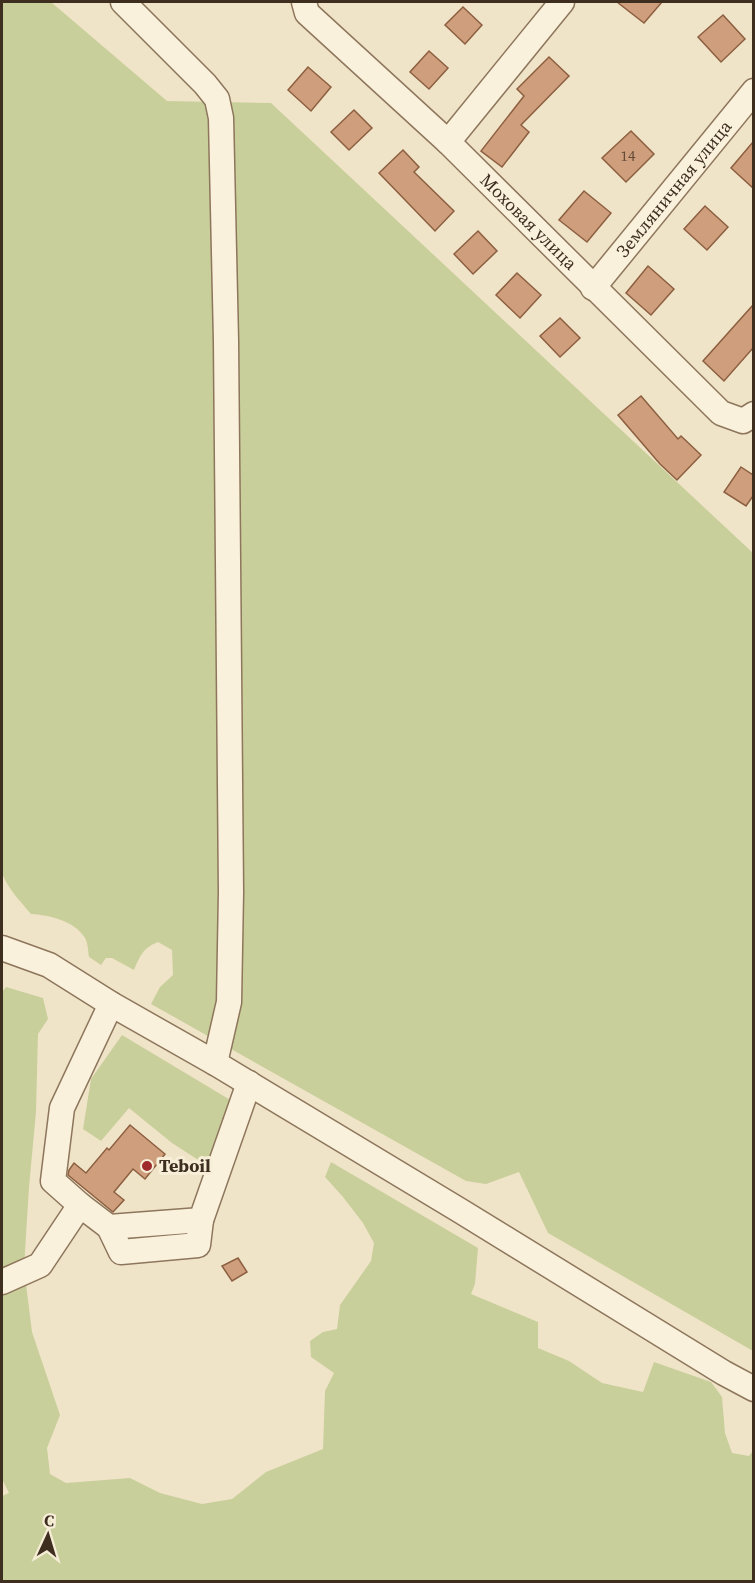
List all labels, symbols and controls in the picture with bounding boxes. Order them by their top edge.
street label: Земляничная улица [610,114,738,262]
house number: 14 [620,145,636,166]
street label: Моховая улица [475,168,583,276]
place label: Teboil [159,1153,211,1178]
marker: Teboil [140,1159,154,1173]
north arrow [18,1505,78,1565]
text: С [43,1509,55,1531]

